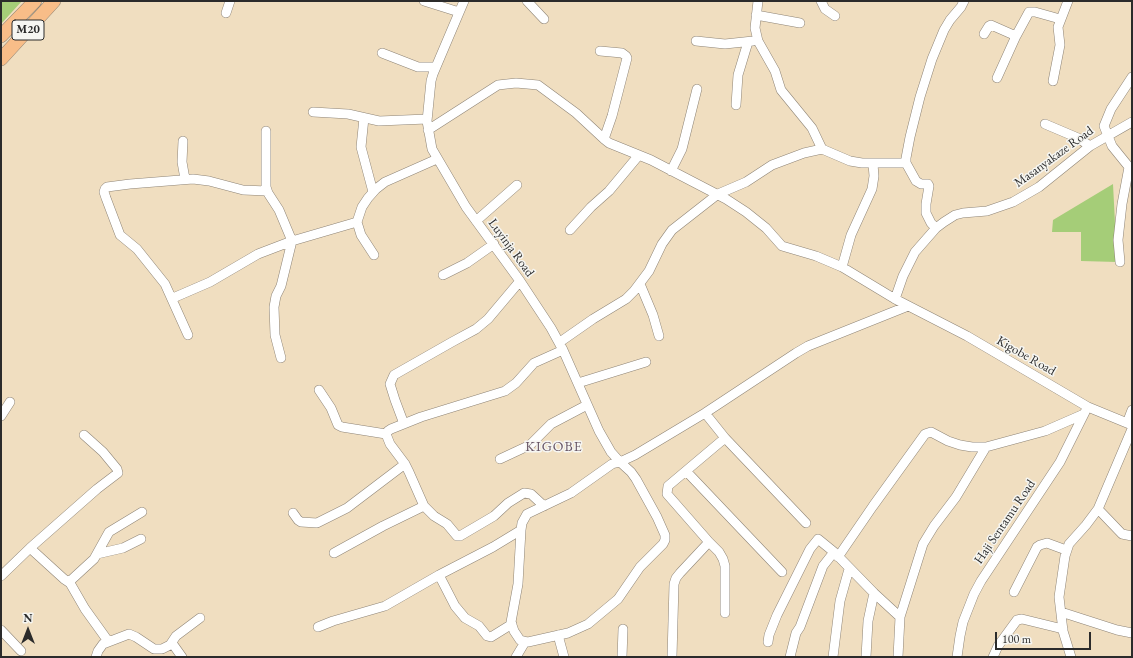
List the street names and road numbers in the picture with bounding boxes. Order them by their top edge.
road number: M20 [12,20,44,40]
street label: Masanyakaze Road [1011,123,1097,191]
street label: Luyinja Road [485,216,537,280]
street label: Kigobe Road [994,333,1058,379]
street label: Haji Sentamu Road [971,477,1039,567]

